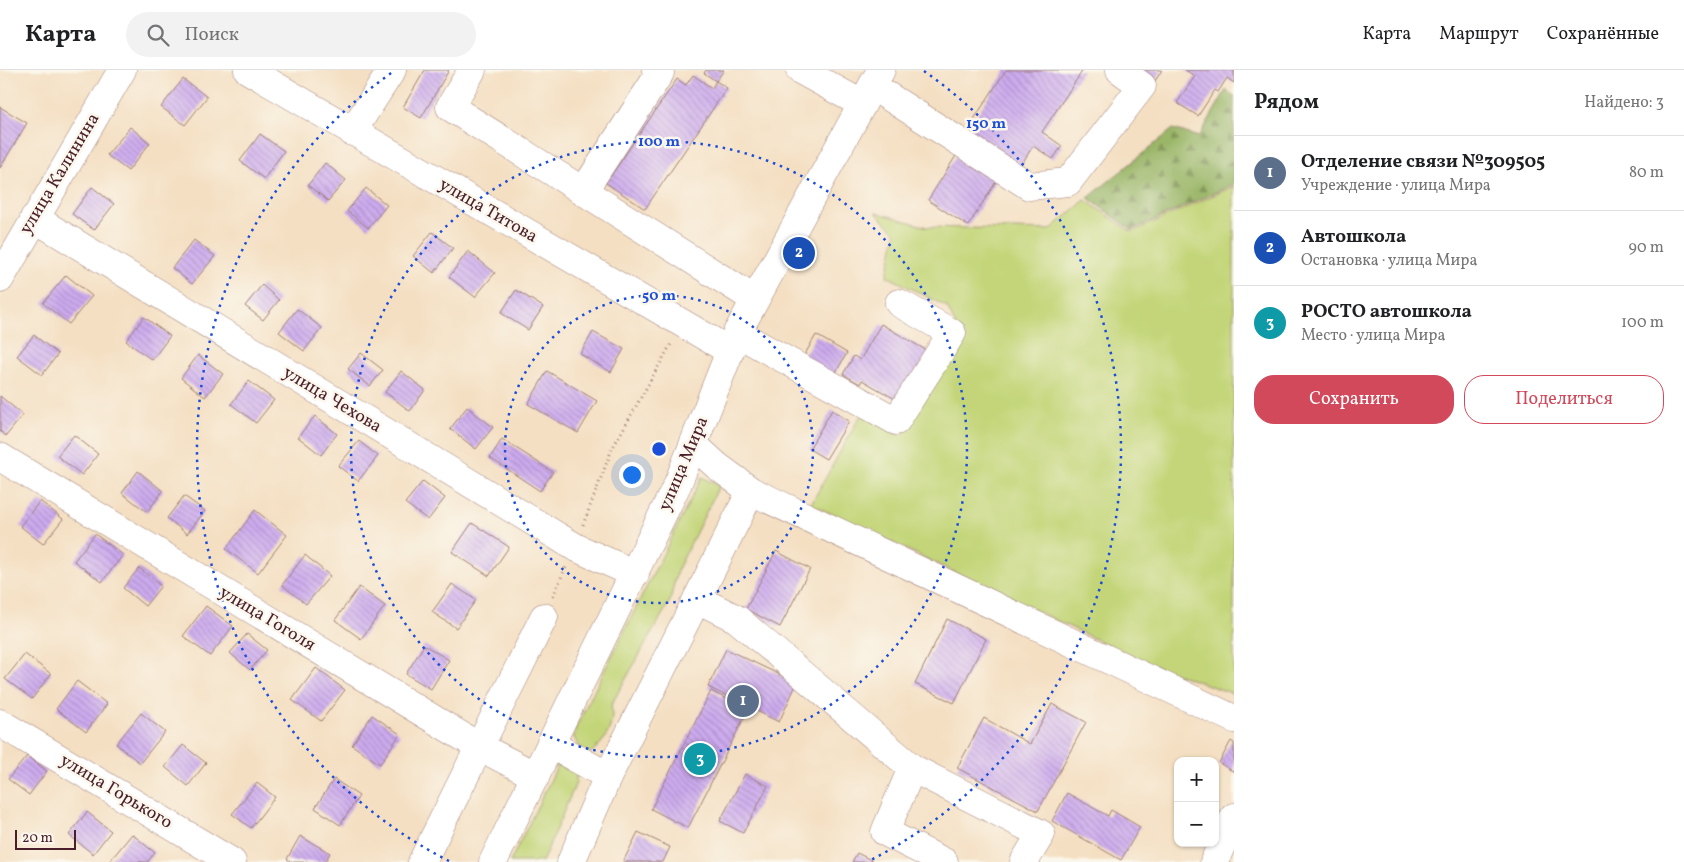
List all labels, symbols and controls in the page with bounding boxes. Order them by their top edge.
search box [126,12,476,57]
text: Карта [25,18,96,52]
icon: search [144,21,172,49]
text: Поиск [184,22,239,48]
text: Карта [1362,22,1411,47]
text: Маршрут [1439,22,1519,47]
text: Сохранённые [1547,22,1659,47]
text: Рядом [1254,88,1319,117]
text: Найдено: 3 [1584,92,1664,114]
street label: улица Калинина [14,109,106,239]
text: 150 m [966,114,1006,135]
text: 100 m [638,132,681,153]
text: Отделение связи №309505 [1301,149,1545,175]
text: 1 [1267,162,1273,184]
text: 80 m [1629,162,1664,184]
street label: улица Титова [434,173,542,249]
text: Учреждение · улица Мира [1301,175,1491,197]
text: Автошкола [1301,224,1406,250]
pin: 2 [783,234,815,272]
text: 2 [1266,237,1274,259]
text: 90 m [1628,237,1664,259]
text: Остановка · улица Мира [1301,250,1477,272]
text: 50 m [642,286,676,307]
text: РОСТО автошкола [1301,299,1472,325]
text: 3 [1266,312,1274,334]
text: 100 m [1621,312,1664,334]
text: Место · улица Мира [1301,325,1446,347]
street label: улица Чехова [278,361,386,439]
button: Сохранить [1254,375,1454,424]
button: Поделиться [1464,375,1664,424]
street label: улица Мира [653,413,715,515]
centre of rings [650,440,668,458]
your location [619,462,645,488]
street label: улица Гоголя [214,580,320,658]
pin: 1 [727,682,759,720]
pin: 3 [684,740,716,778]
street label: улица Горького [55,748,177,836]
map controls [1174,757,1219,847]
button: + [1174,757,1219,802]
button: − [1174,802,1219,847]
scale bar [15,827,76,850]
text: 20 m [22,829,53,848]

